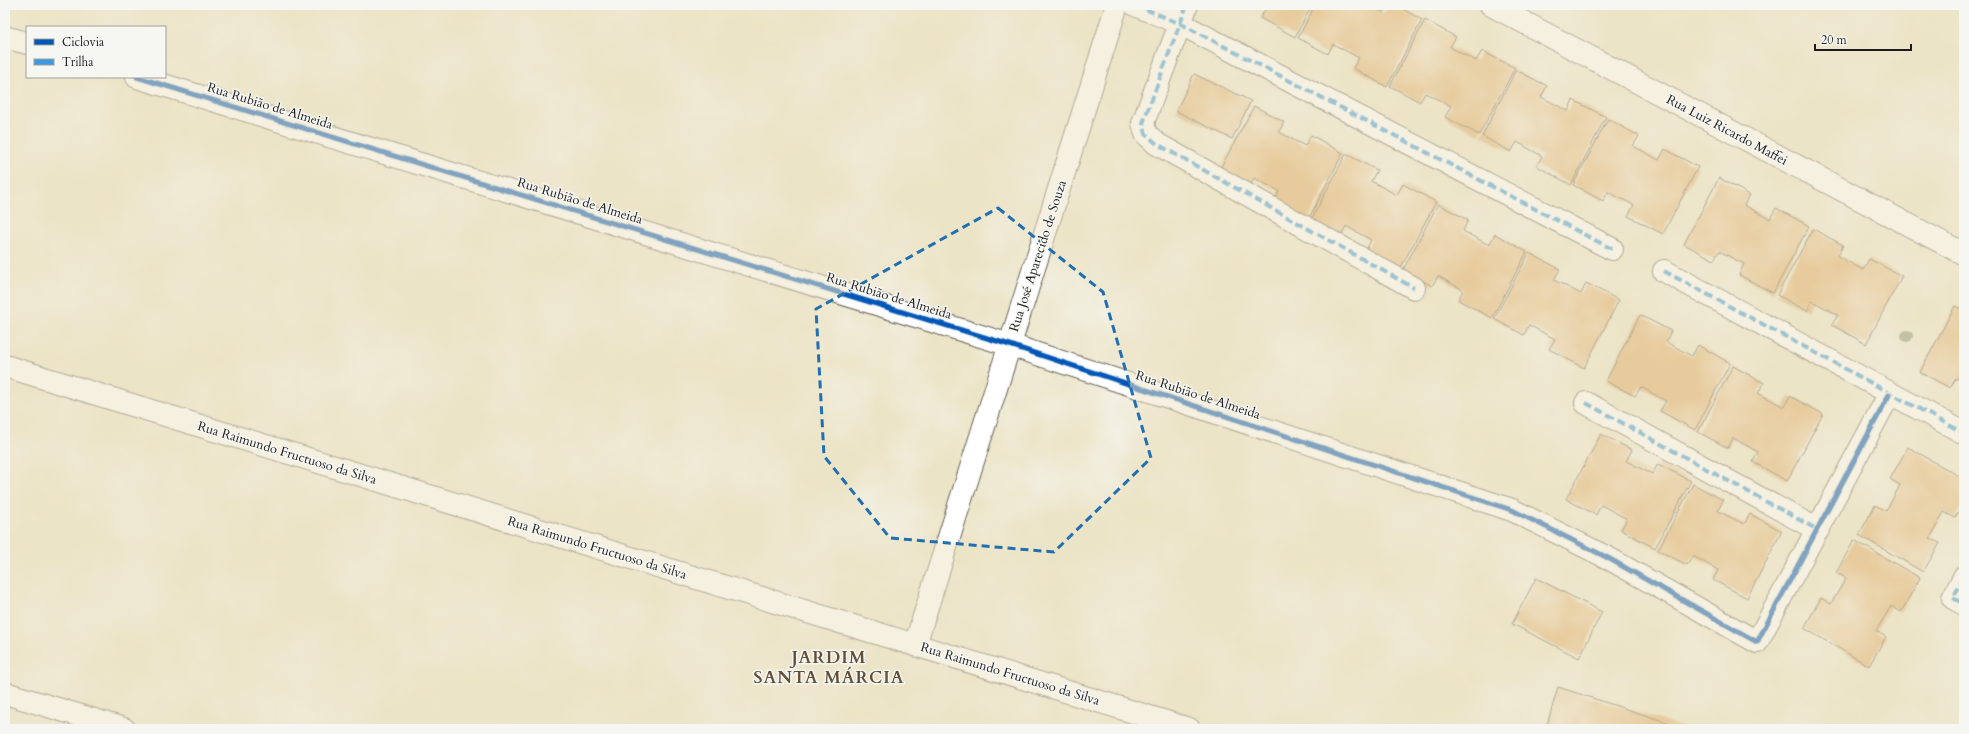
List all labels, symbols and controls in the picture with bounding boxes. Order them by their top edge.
legend [26,26,166,78]
scale bar [1815,26,1911,52]
text: 20 m [1821,32,1848,48]
text: Ciclovia [62,34,105,50]
text: Trilha [62,54,94,70]
street label: Rua Rubião de Almeida [205,78,335,134]
street label: Rua Luiz Ricardo Maffei [1663,90,1791,170]
street label: Rua Rubião de Almeida [515,173,645,229]
street label: Rua José Aparecido de Souza [1005,178,1071,334]
street label: Rua Rubião de Almeida [824,268,954,324]
street label: Rua Rubião de Almeida [1133,366,1263,424]
street label: Rua Raimundo Fructuoso da Silva [195,417,379,489]
street label: Rua Raimundo Fructuoso da Silva [505,512,689,584]
street label: Rua Raimundo Fructuoso da Silva [918,638,1102,710]
district label: JARDIM SANTA MÁRCIA [753,646,905,689]

